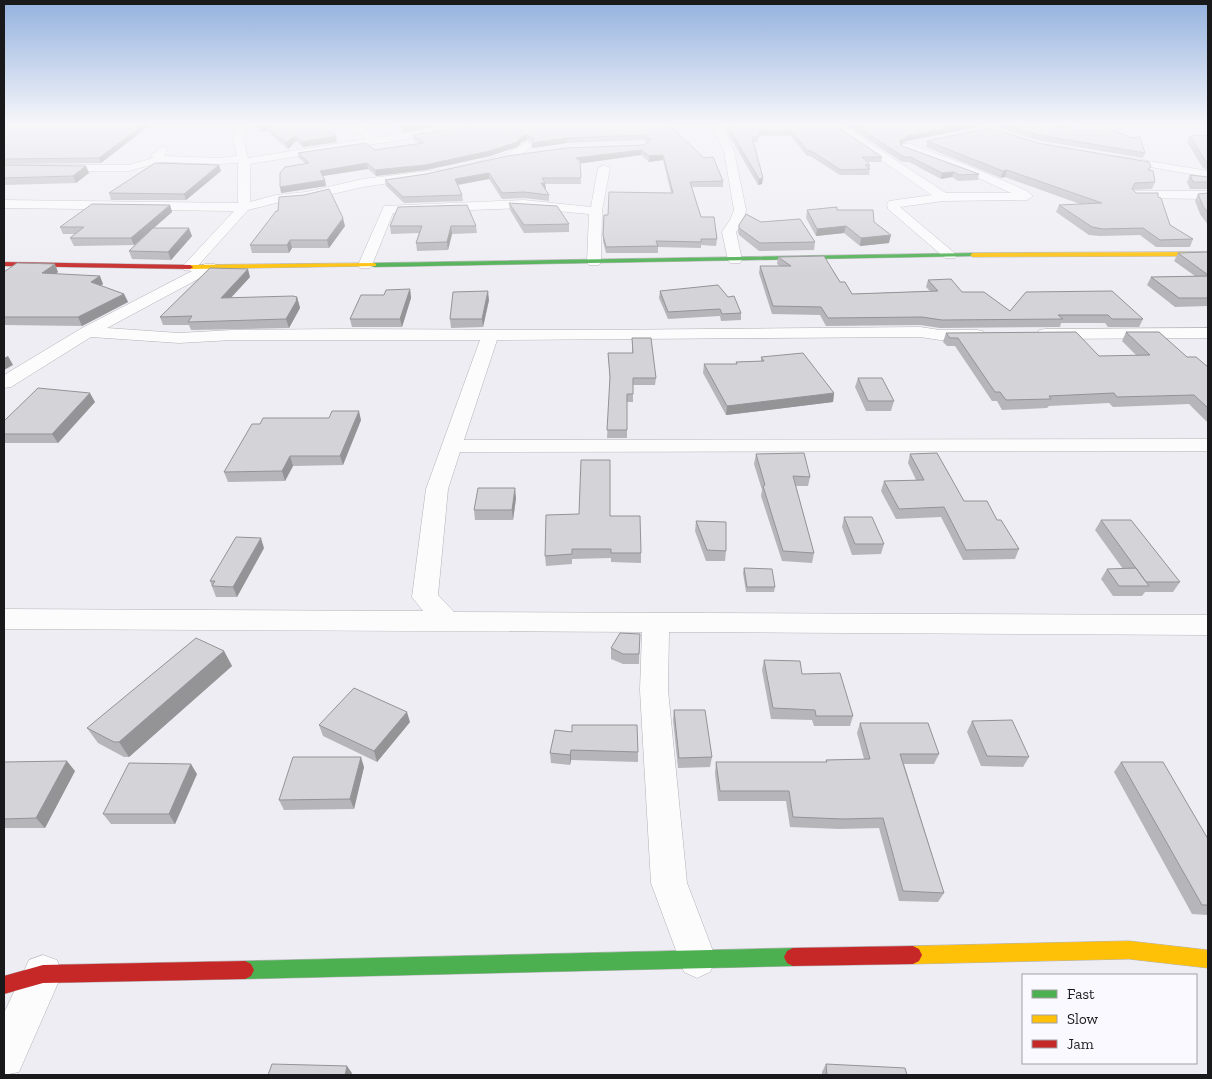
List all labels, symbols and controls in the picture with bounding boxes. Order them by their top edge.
legend [1022,974,1197,1064]
text: Fast [1067,985,1095,1003]
text: Slow [1067,1010,1099,1028]
text: Jam [1067,1035,1094,1053]

